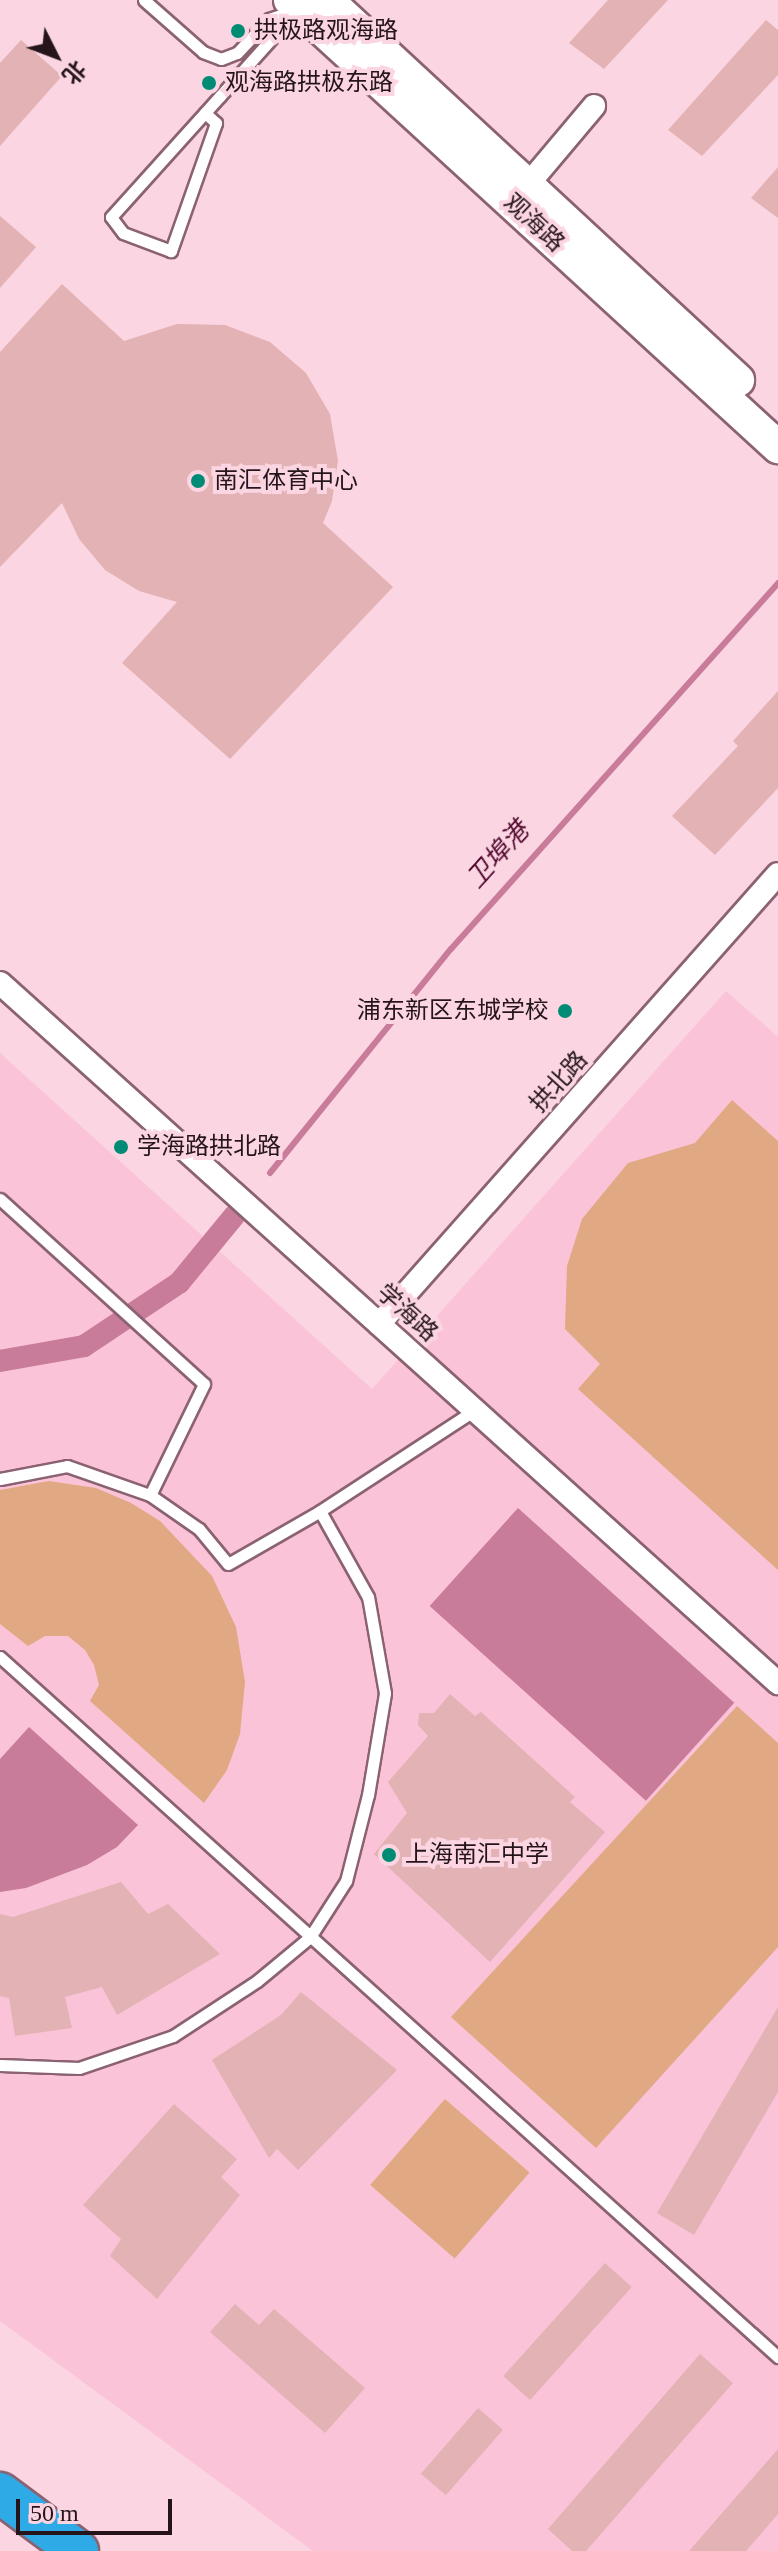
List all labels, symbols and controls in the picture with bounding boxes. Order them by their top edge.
north arrow [16,16,96,96]
place label: 拱极路观海路 [254,17,398,45]
marker: 拱极路观海路 [229,22,247,40]
text: 北 [58,56,91,89]
place label: 观海路拱极东路 [225,69,393,97]
marker: 观海路拱极东路 [200,74,218,92]
street label: 观海路 [498,188,570,258]
place label: 南汇体育中心 [214,467,358,495]
marker: 南汇体育中心 [189,472,207,490]
water label: 卫埠港 [460,816,536,894]
place label: 浦东新区东城学校 [357,997,549,1025]
marker: 浦东新区东城学校 [556,1002,574,1020]
street label: 拱北路 [524,1046,594,1118]
place label: 学海路拱北路 [137,1133,281,1161]
marker: 学海路拱北路 [112,1138,130,1156]
street label: 学海路 [371,1278,443,1348]
place label: 上海南汇中学 [405,1841,549,1869]
marker: 上海南汇中学 [380,1846,398,1864]
scale bar [20,2483,176,2533]
text: 50 m [30,2500,79,2526]

